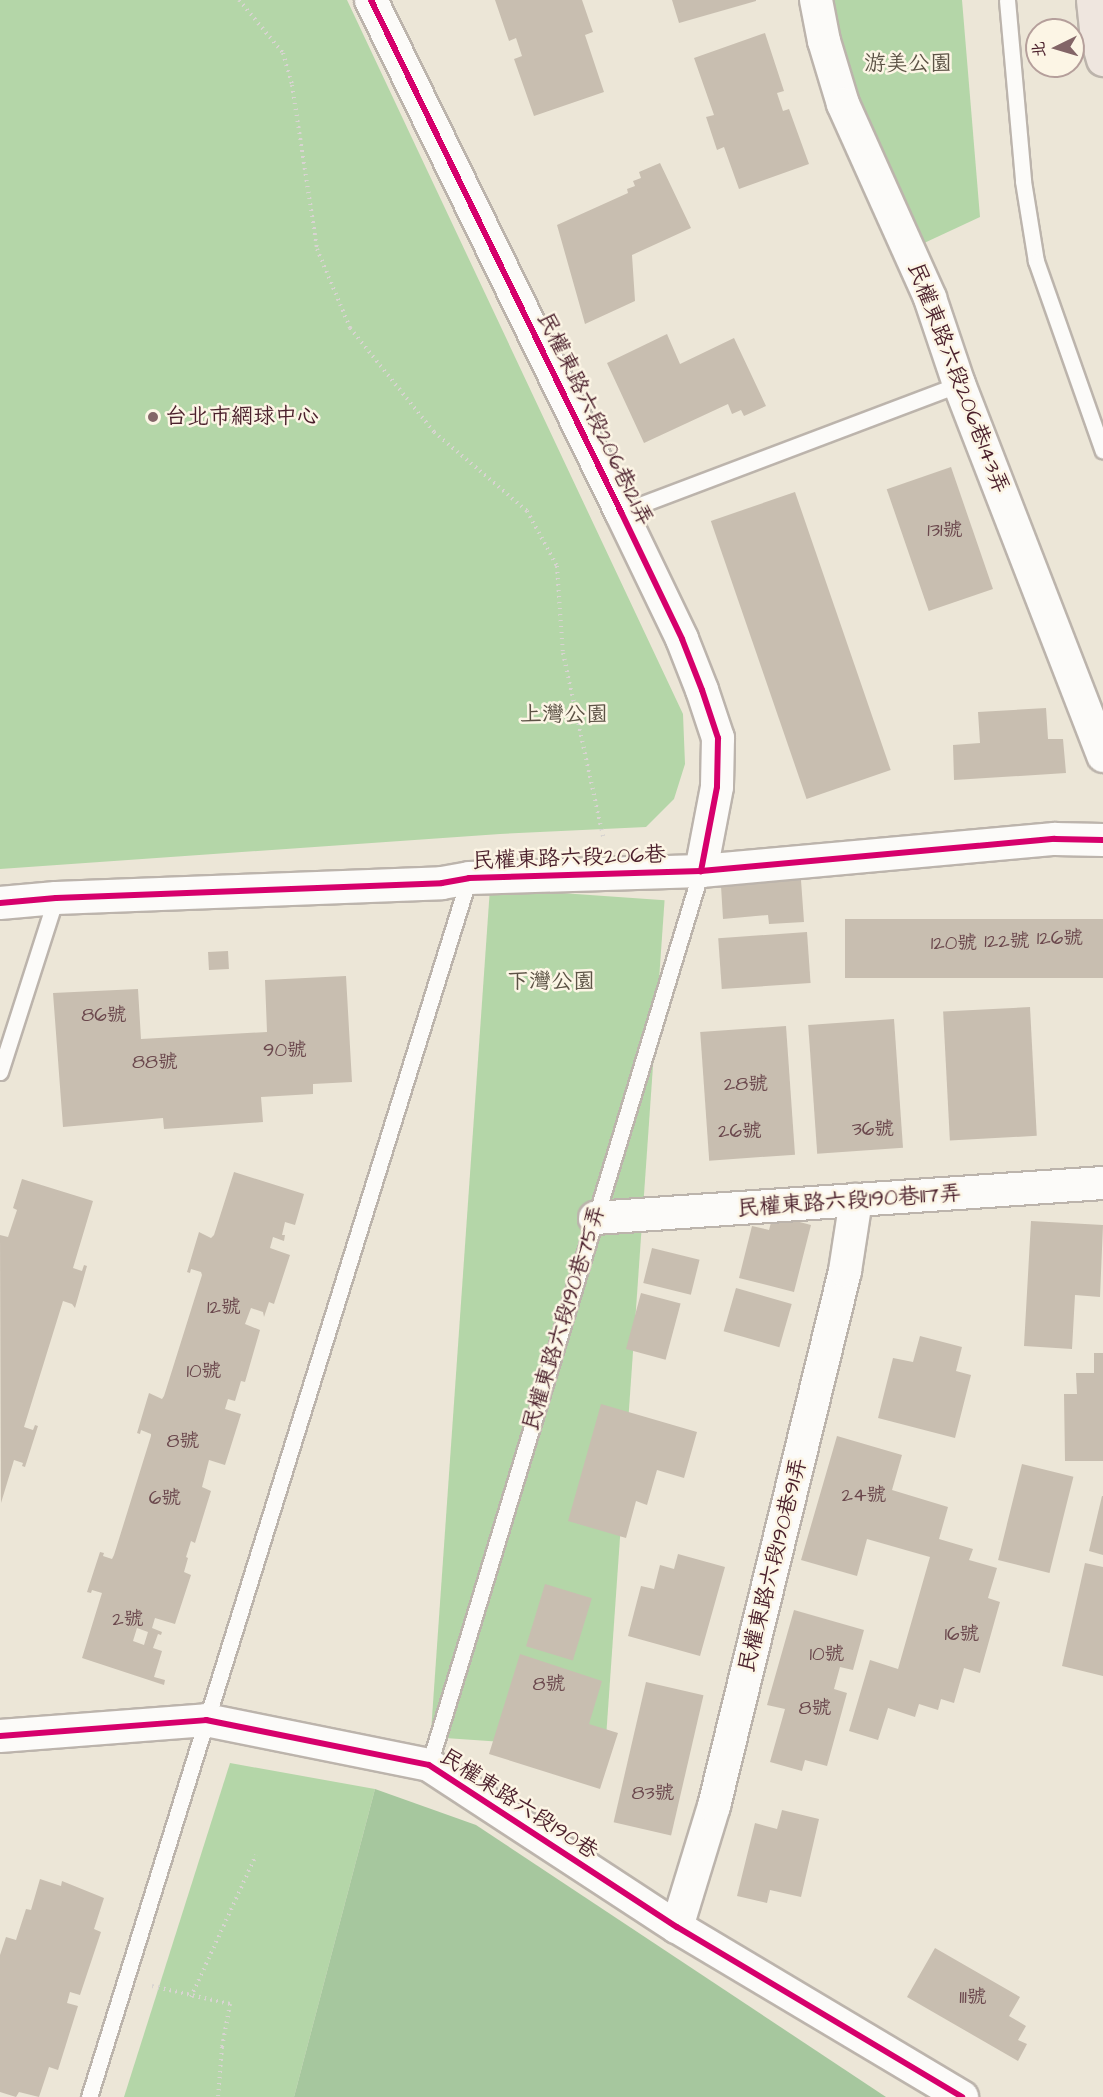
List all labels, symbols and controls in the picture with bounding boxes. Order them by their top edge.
north arrow [1025,18,1085,78]
text: 北 [1027,40,1051,58]
park label: 游美公園 [864,51,952,77]
street label: 民權東路六段206巷143弄 [902,259,1014,497]
street label: 民權東路六段206巷121弄 [532,308,658,530]
place label: 台北市網球中心 [165,404,319,430]
marker: 台北市網球中心 [146,410,160,424]
house number: 131號 [927,518,963,542]
park label: 上灣公園 [520,702,608,728]
street label: 民權東路六段206巷 [471,841,667,875]
house number: 126號 [1037,926,1083,950]
house number: 122號 [984,929,1030,953]
house number: 120號 [931,931,977,955]
park label: 下灣公園 [507,969,595,995]
house number: 86號 [81,1003,127,1027]
house number: 90號 [263,1038,307,1062]
house number: 88號 [132,1050,178,1074]
house number: 28號 [724,1072,768,1096]
house number: 36號 [852,1117,894,1141]
house number: 26號 [718,1119,762,1143]
street label: 民權東路六段190巷117弄 [736,1180,962,1222]
street label: 民權東路六段190巷75弄 [517,1202,611,1434]
house number: 12號 [207,1295,241,1319]
house number: 10號 [186,1359,222,1383]
house number: 8號 [167,1429,199,1453]
street label: 民權東路六段190巷91弄 [734,1455,812,1675]
house number: 24號 [841,1483,887,1507]
house number: 6號 [149,1486,181,1510]
house number: 2號 [112,1607,144,1631]
house number: 16號 [944,1622,980,1646]
house number: 10號 [809,1642,845,1666]
house number: 8號 [533,1672,565,1696]
house number: 8號 [799,1696,831,1720]
street label: 民權東路六段190巷 [435,1743,603,1865]
house number: 83號 [631,1781,675,1805]
house number: 111號 [959,1985,987,2009]

